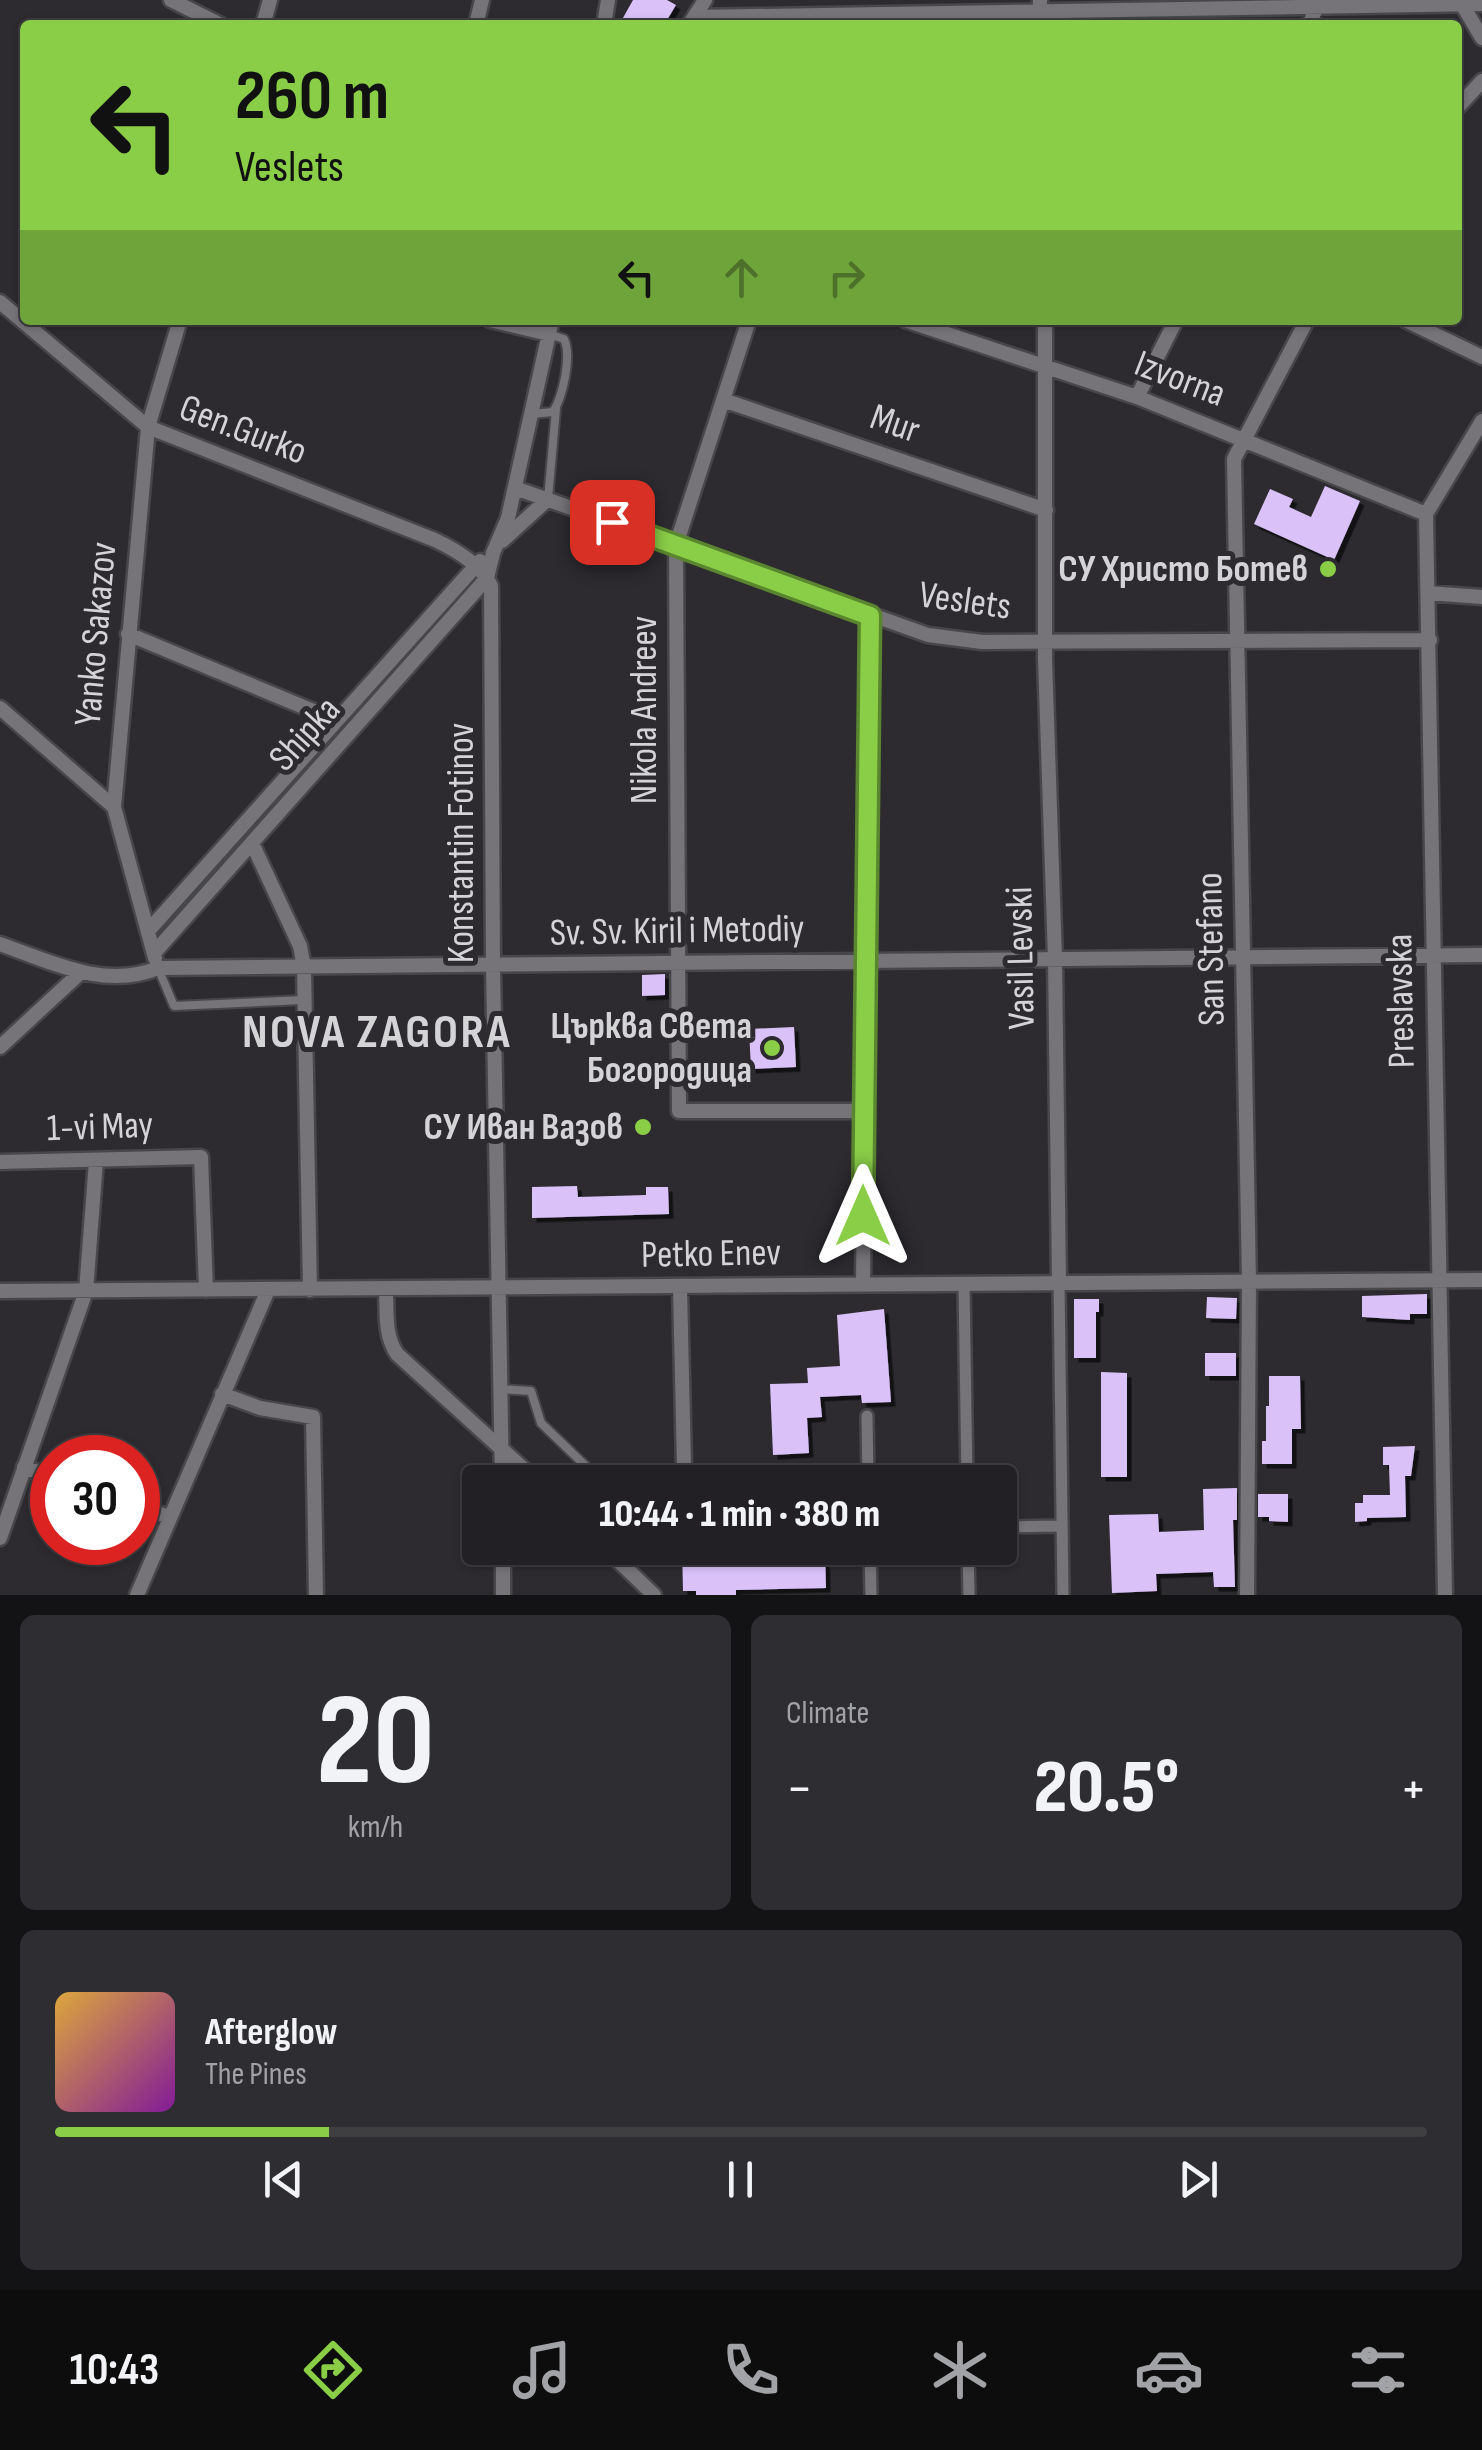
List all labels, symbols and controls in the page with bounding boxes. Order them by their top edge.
text: 260 m [235,55,389,139]
icon: left [70,60,200,190]
text: Veslets [235,140,344,195]
icon: left [609,250,664,305]
icon: ahead [714,250,769,305]
icon: right [819,250,874,305]
street label: Izvorna [1128,341,1232,417]
street label: Gen.Gurko [173,385,313,475]
street label: Mur [864,395,926,453]
pin [570,480,655,565]
icon: arrive [585,495,640,550]
street label: Yanko Sakazov [66,540,126,728]
place label: СУ Христо Ботев [1058,547,1308,592]
marker: СУ Христо Ботев [1317,558,1339,580]
street label: Veslets [916,572,1014,630]
street label: Nikola Andreev [622,616,667,804]
street label: Shipka [260,688,350,780]
street label: Konstantin Fotinov [439,723,484,963]
street label: San Stefano [1187,872,1235,1026]
street label: Vasil Levski [997,886,1045,1030]
street label: Sv. Sv. Kiril i Metodiy [549,906,805,956]
street label: Preslavska [1377,934,1425,1068]
district label: NOVA ZAGORA [242,1004,512,1061]
place label: Църква Света Богородица [551,1004,752,1093]
marker: Църква Света Богородица [761,1037,783,1059]
street label: 1-vi May [46,1103,154,1151]
place label: СУ Иван Вазов [423,1105,623,1150]
marker: СУ Иван Вазов [632,1116,654,1138]
position arrow [811,1164,915,1268]
street label: Petko Enev [641,1230,781,1278]
speed limit sign: 30 [30,1435,160,1565]
text: 10:44 · 1 min · 380 m [599,1492,880,1537]
text: 20 [316,1665,435,1821]
text: Climate [786,1694,869,1733]
text: 20.5° [1034,1743,1179,1834]
text: − [786,1756,813,1823]
text: + [1400,1756,1427,1823]
text: km/h [348,1808,403,1847]
text: Afterglow [205,2010,338,2055]
text: The Pines [205,2055,307,2094]
icon: previous [256,2152,311,2207]
icon: pause [713,2152,768,2207]
icon: next [1171,2152,1226,2207]
icon: directions [298,2335,368,2405]
icon: music [507,2335,577,2405]
icon: phone [716,2335,786,2405]
icon: climate [925,2335,995,2405]
icon: car [1134,2335,1204,2405]
icon: filters [1343,2335,1413,2405]
text: 10:43 [69,2343,159,2398]

